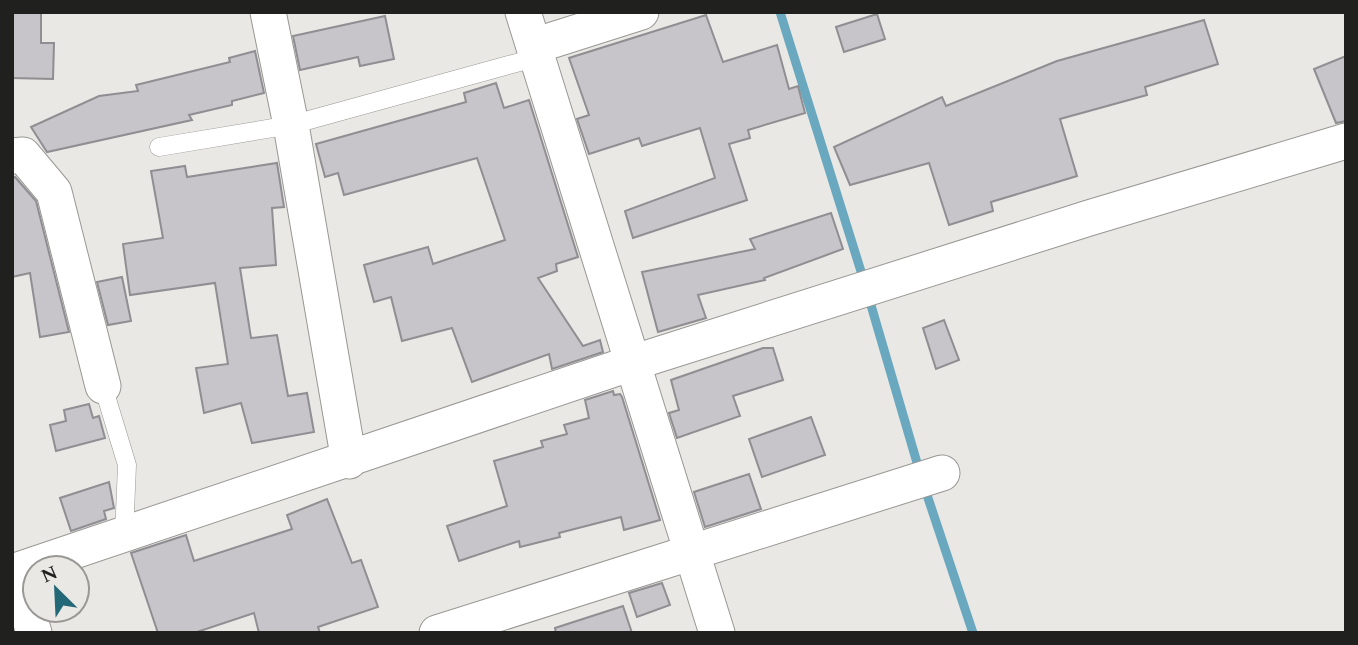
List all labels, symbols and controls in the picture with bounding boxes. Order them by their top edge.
north arrow [21,554,91,624]
text: N [37,558,63,591]

